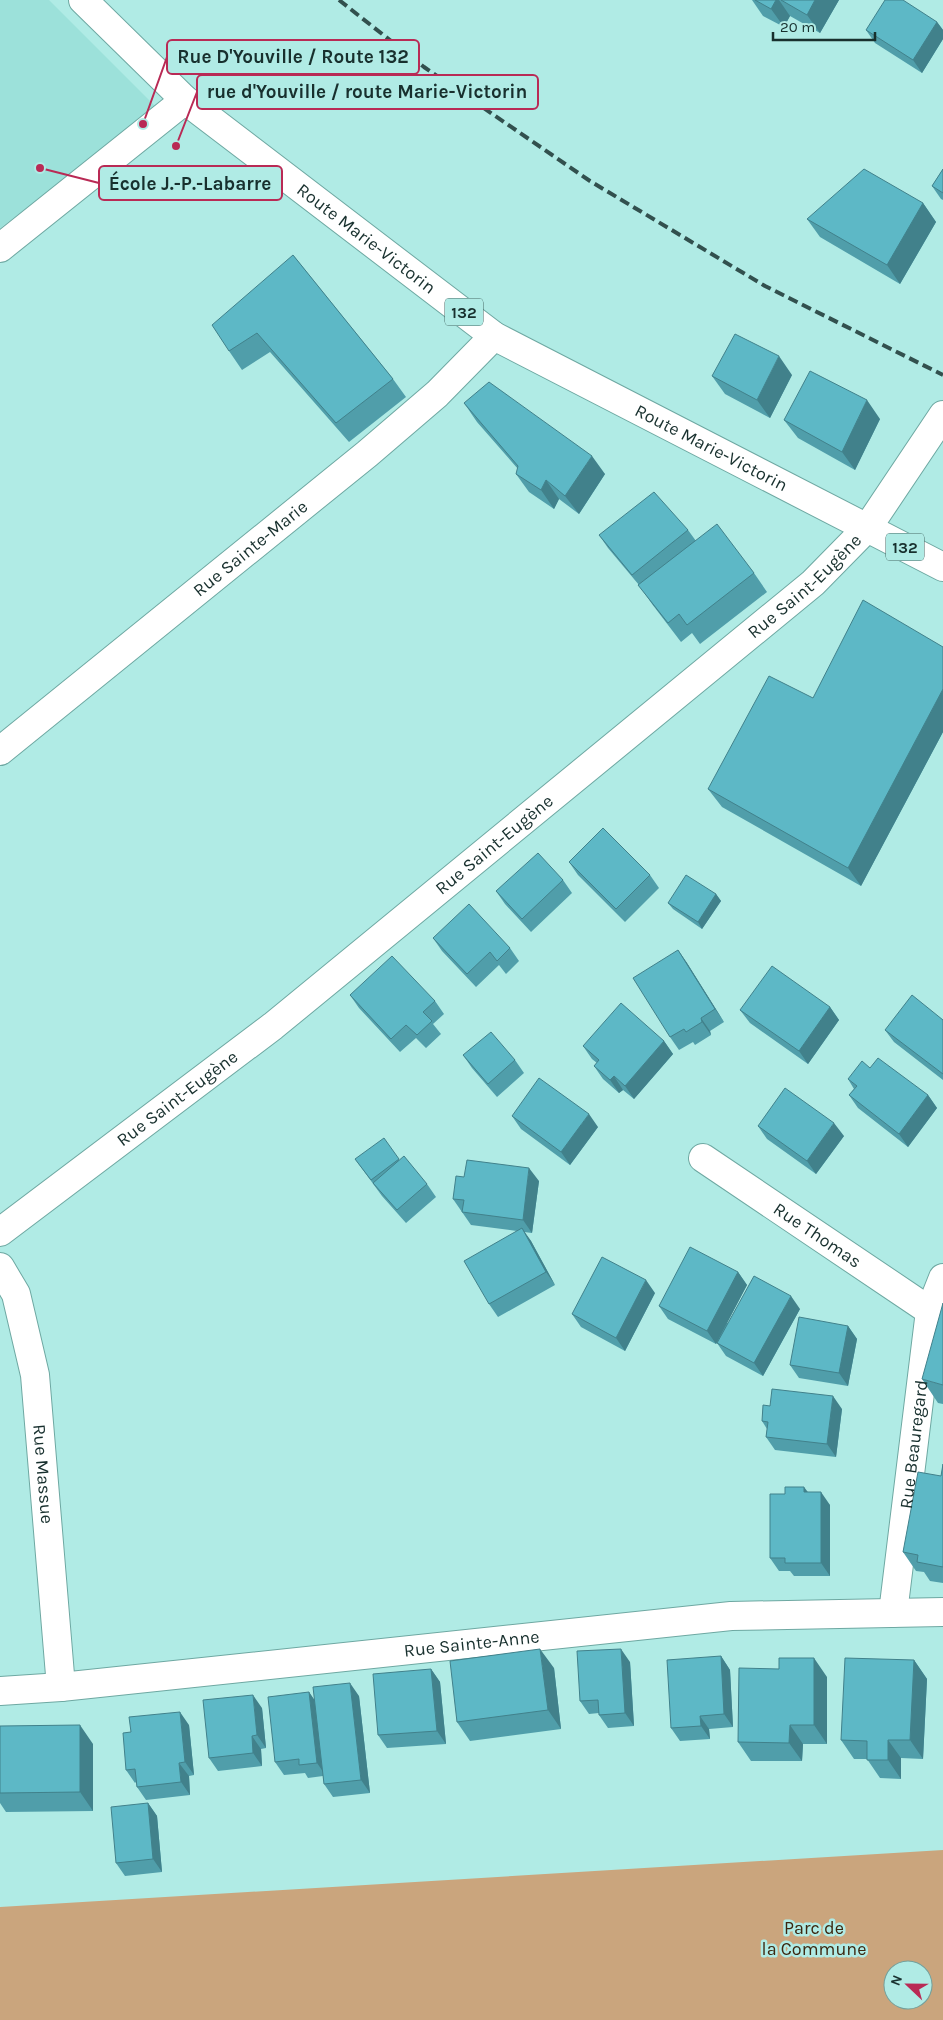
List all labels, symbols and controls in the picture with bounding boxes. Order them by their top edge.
scale bar [773,10,876,42]
text: 20 m [780,18,815,36]
callout: Rue D'Youville / Route 132 [167,40,419,74]
text: Rue D'Youville / Route 132 [177,46,409,68]
callout: rue d'Youville / route Marie-Victorin [197,75,538,109]
text: rue d'Youville / route Marie-Victorin [207,81,527,103]
callout: École J.-P.-Labarre [99,166,282,200]
text: École J.-P.-Labarre [109,170,271,195]
street label: Route Marie-Victorin [293,178,440,298]
road number: 132 [445,298,483,326]
street label: Route Marie-Victorin [631,399,791,496]
street label: Rue Sainte-Marie [189,495,312,601]
street label: Rue Saint-Eugène [743,529,866,643]
road number: 132 [886,534,924,560]
street label: Rue Saint-Eugène [431,790,558,899]
street label: Rue Saint-Eugène [112,1045,242,1151]
street label: Rue Thomas [769,1198,866,1273]
street label: Rue Beauregard [895,1379,932,1510]
street label: Rue Massue [28,1423,58,1525]
street label: Rue Sainte-Anne [403,1625,540,1662]
park label: Parc de la Commune [762,1917,866,1960]
north arrow [883,1960,933,2010]
text: N [887,1972,906,1988]

